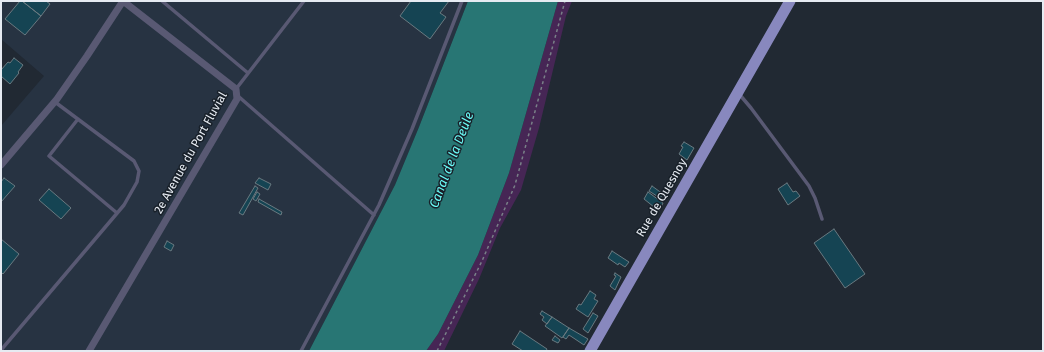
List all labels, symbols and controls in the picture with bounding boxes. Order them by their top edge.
street label: 2e Avenue du Port Fluvial [151,90,231,216]
water label: Canal de la Deûle [427,110,477,210]
street label: Rue de Quesnoy [634,156,690,240]

